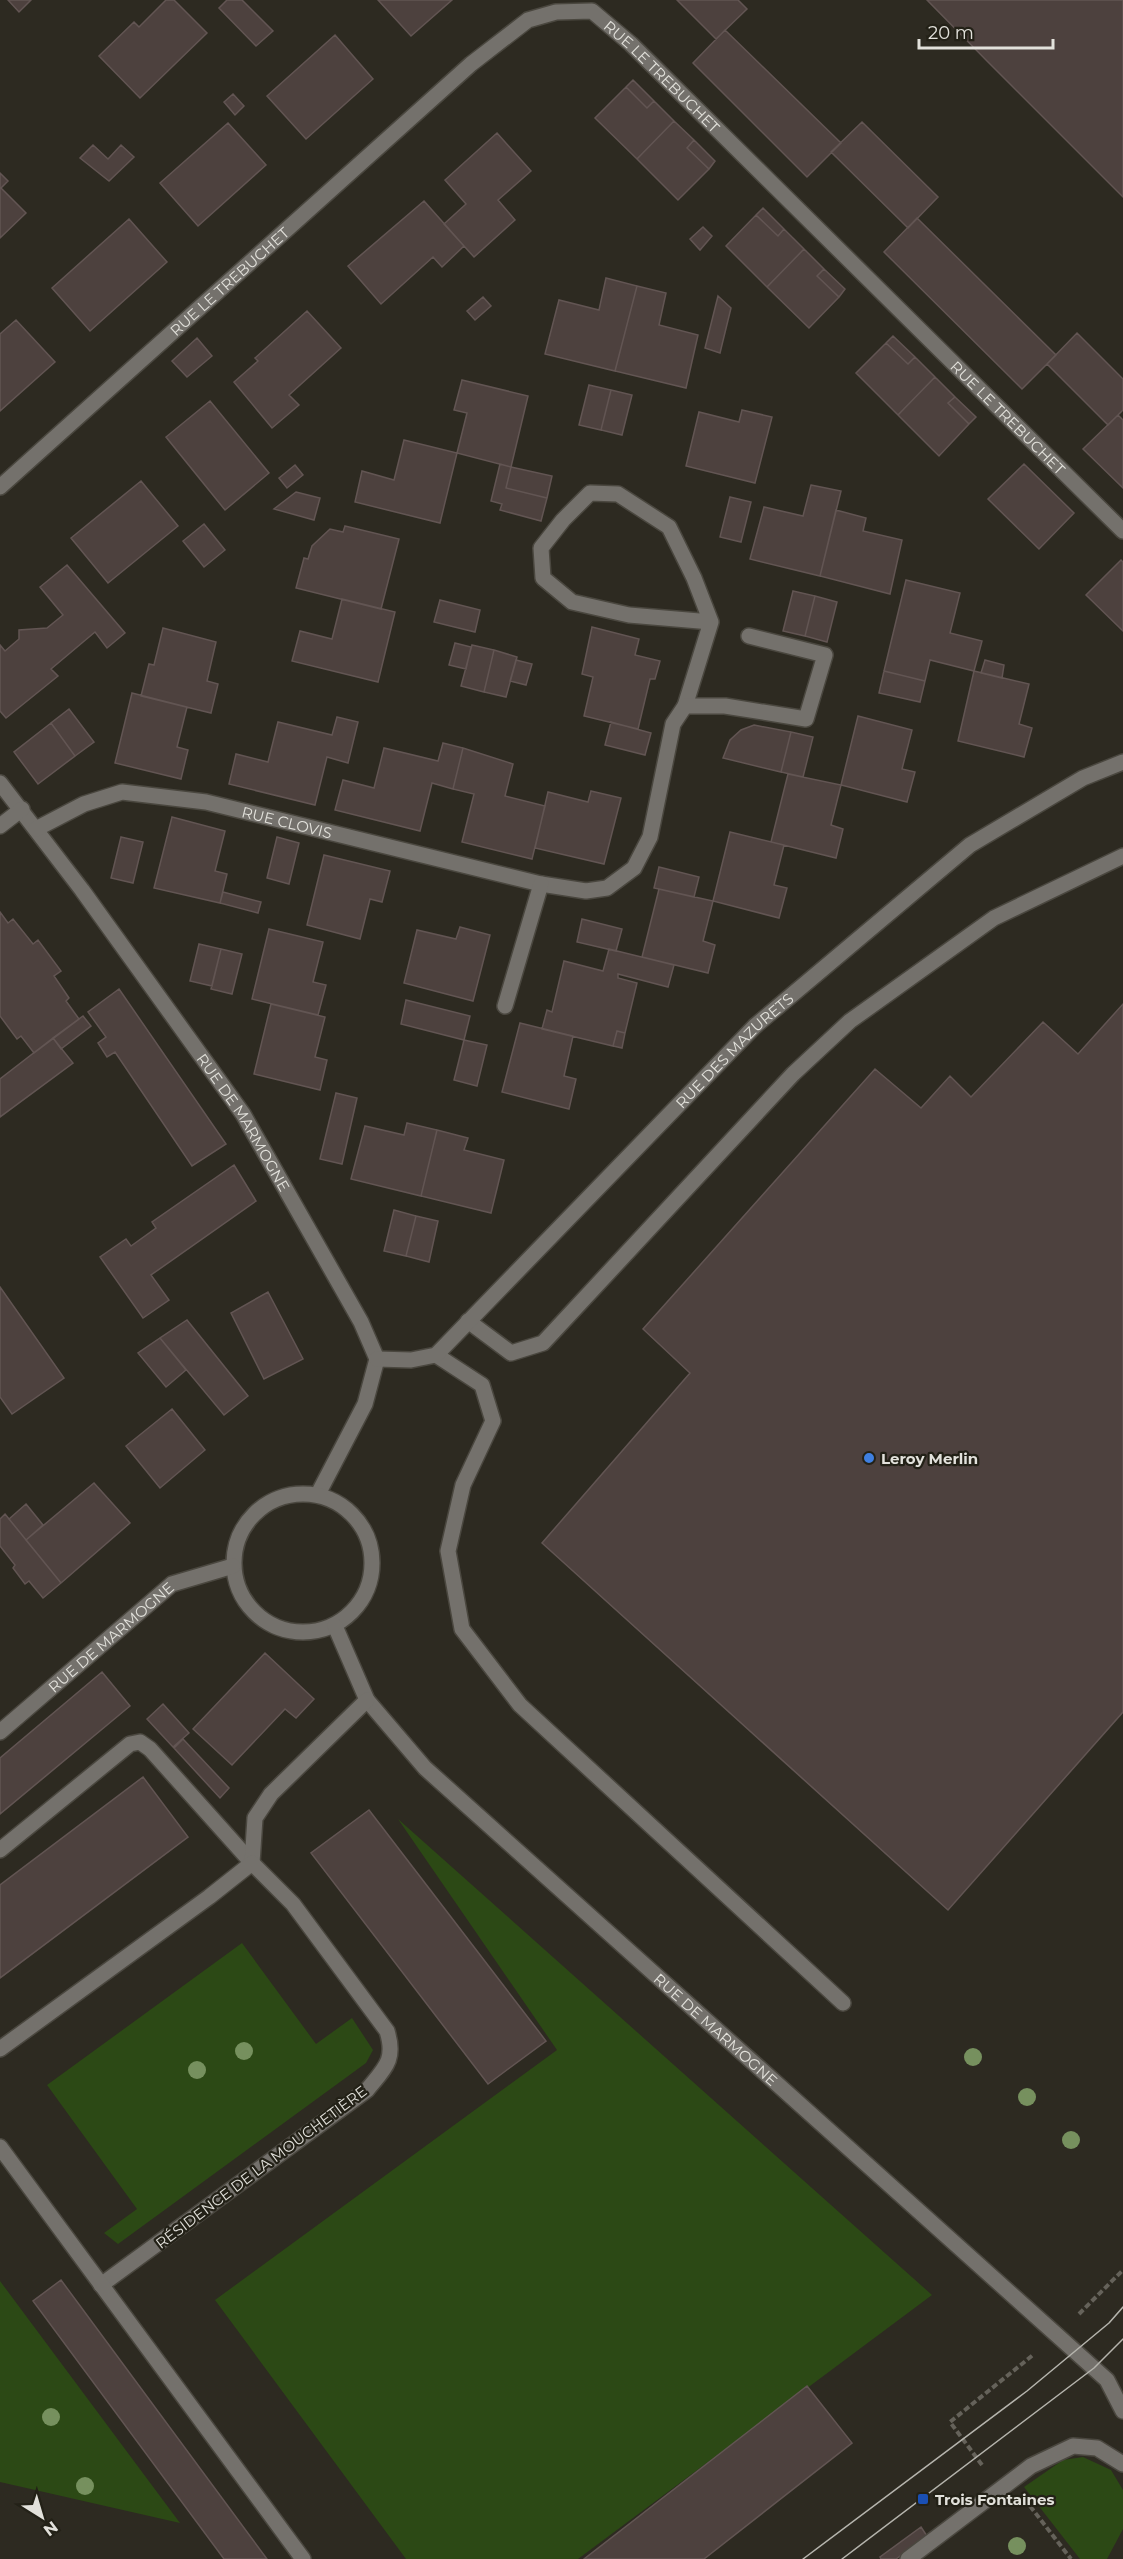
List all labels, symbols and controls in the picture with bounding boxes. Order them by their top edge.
scale bar [919,12,1052,50]
street label: RUE LE TREBUCHET [600,16,724,137]
text: 20 m [928,22,974,44]
street label: RUE LE TREBUCHET [166,222,293,340]
street label: RUE LE TREBUCHET [947,356,1070,478]
street label: RUE CLOVIS [240,802,334,842]
street label: RUE DES MAZURETS [671,988,797,1112]
street label: RUE DE MARMOGNE [193,1050,294,1195]
place label: Leroy Merlin [881,1449,978,1468]
marker: Leroy Merlin [862,1451,876,1465]
street label: RUE DE MARMOGNE [44,1577,177,1696]
street label: RUE DE MARMOGNE [650,1969,782,2090]
street label: RÉSIDENCE DE LA MOUCHETIÈRE [152,2081,370,2253]
north arrow [12,2487,72,2547]
place label: Trois Fontaines [935,2490,1054,2509]
marker: Trois Fontaines [916,2492,930,2506]
text: N [40,2517,62,2540]

